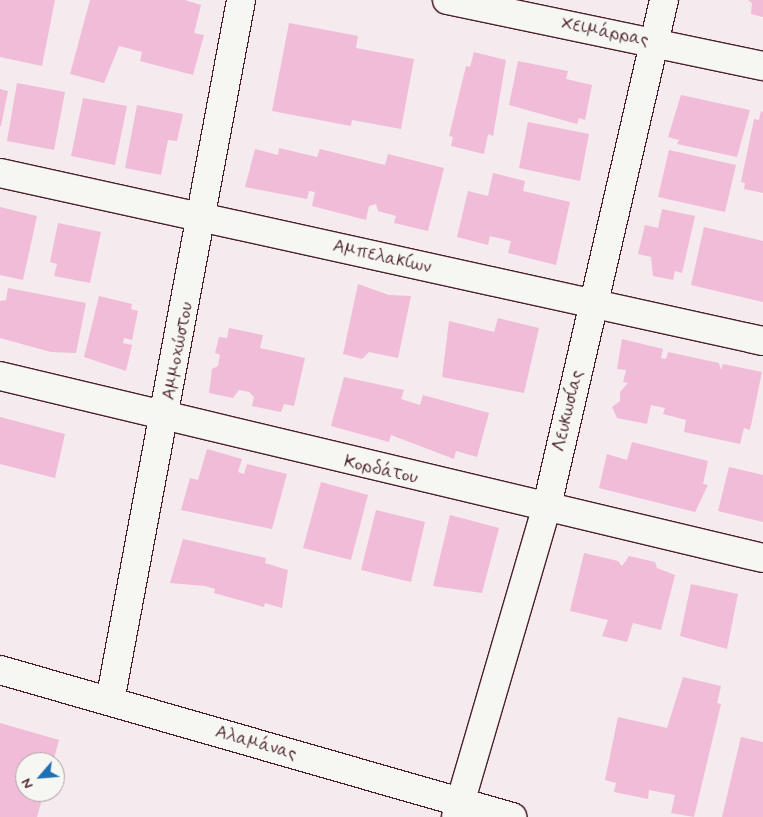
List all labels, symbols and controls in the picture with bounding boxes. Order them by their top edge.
street label: Χειμάρρας [559,13,651,51]
street label: Αμπελακίων [331,235,433,279]
street label: Αμμοχώστου [158,300,198,402]
street label: Λευκωσίας [548,368,588,454]
street label: Κορδάτου [342,451,420,489]
street label: Αλαμάνας [213,721,299,765]
north arrow [15,752,65,802]
text: N [17,775,38,792]

